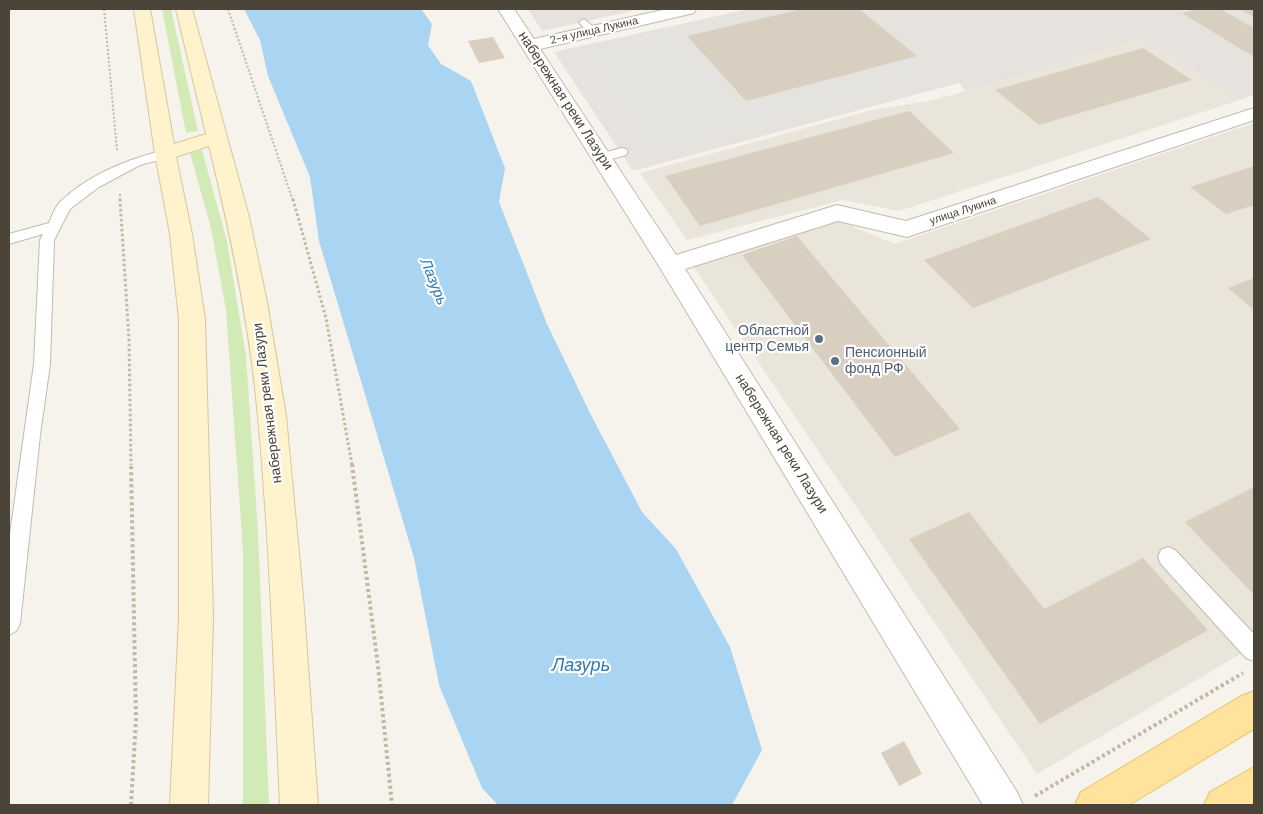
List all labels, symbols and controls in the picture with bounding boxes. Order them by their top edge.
street label: 2-я улица Лукина [549,14,639,48]
street label: набережная реки Лазури [514,29,616,173]
street label: улица Лукина [928,194,998,228]
water label: Лазурь [416,256,450,308]
street label: набережная реки Лазури [250,322,286,484]
place label: Областной центр Семья [725,323,809,356]
marker: Областной центр Семья [813,333,825,345]
place label: Пенсионный фонд РФ [845,345,927,378]
marker: Пенсионный фонд РФ [829,355,841,367]
street label: набережная реки Лазури [731,371,831,517]
water label: Лазурь [552,655,610,677]

